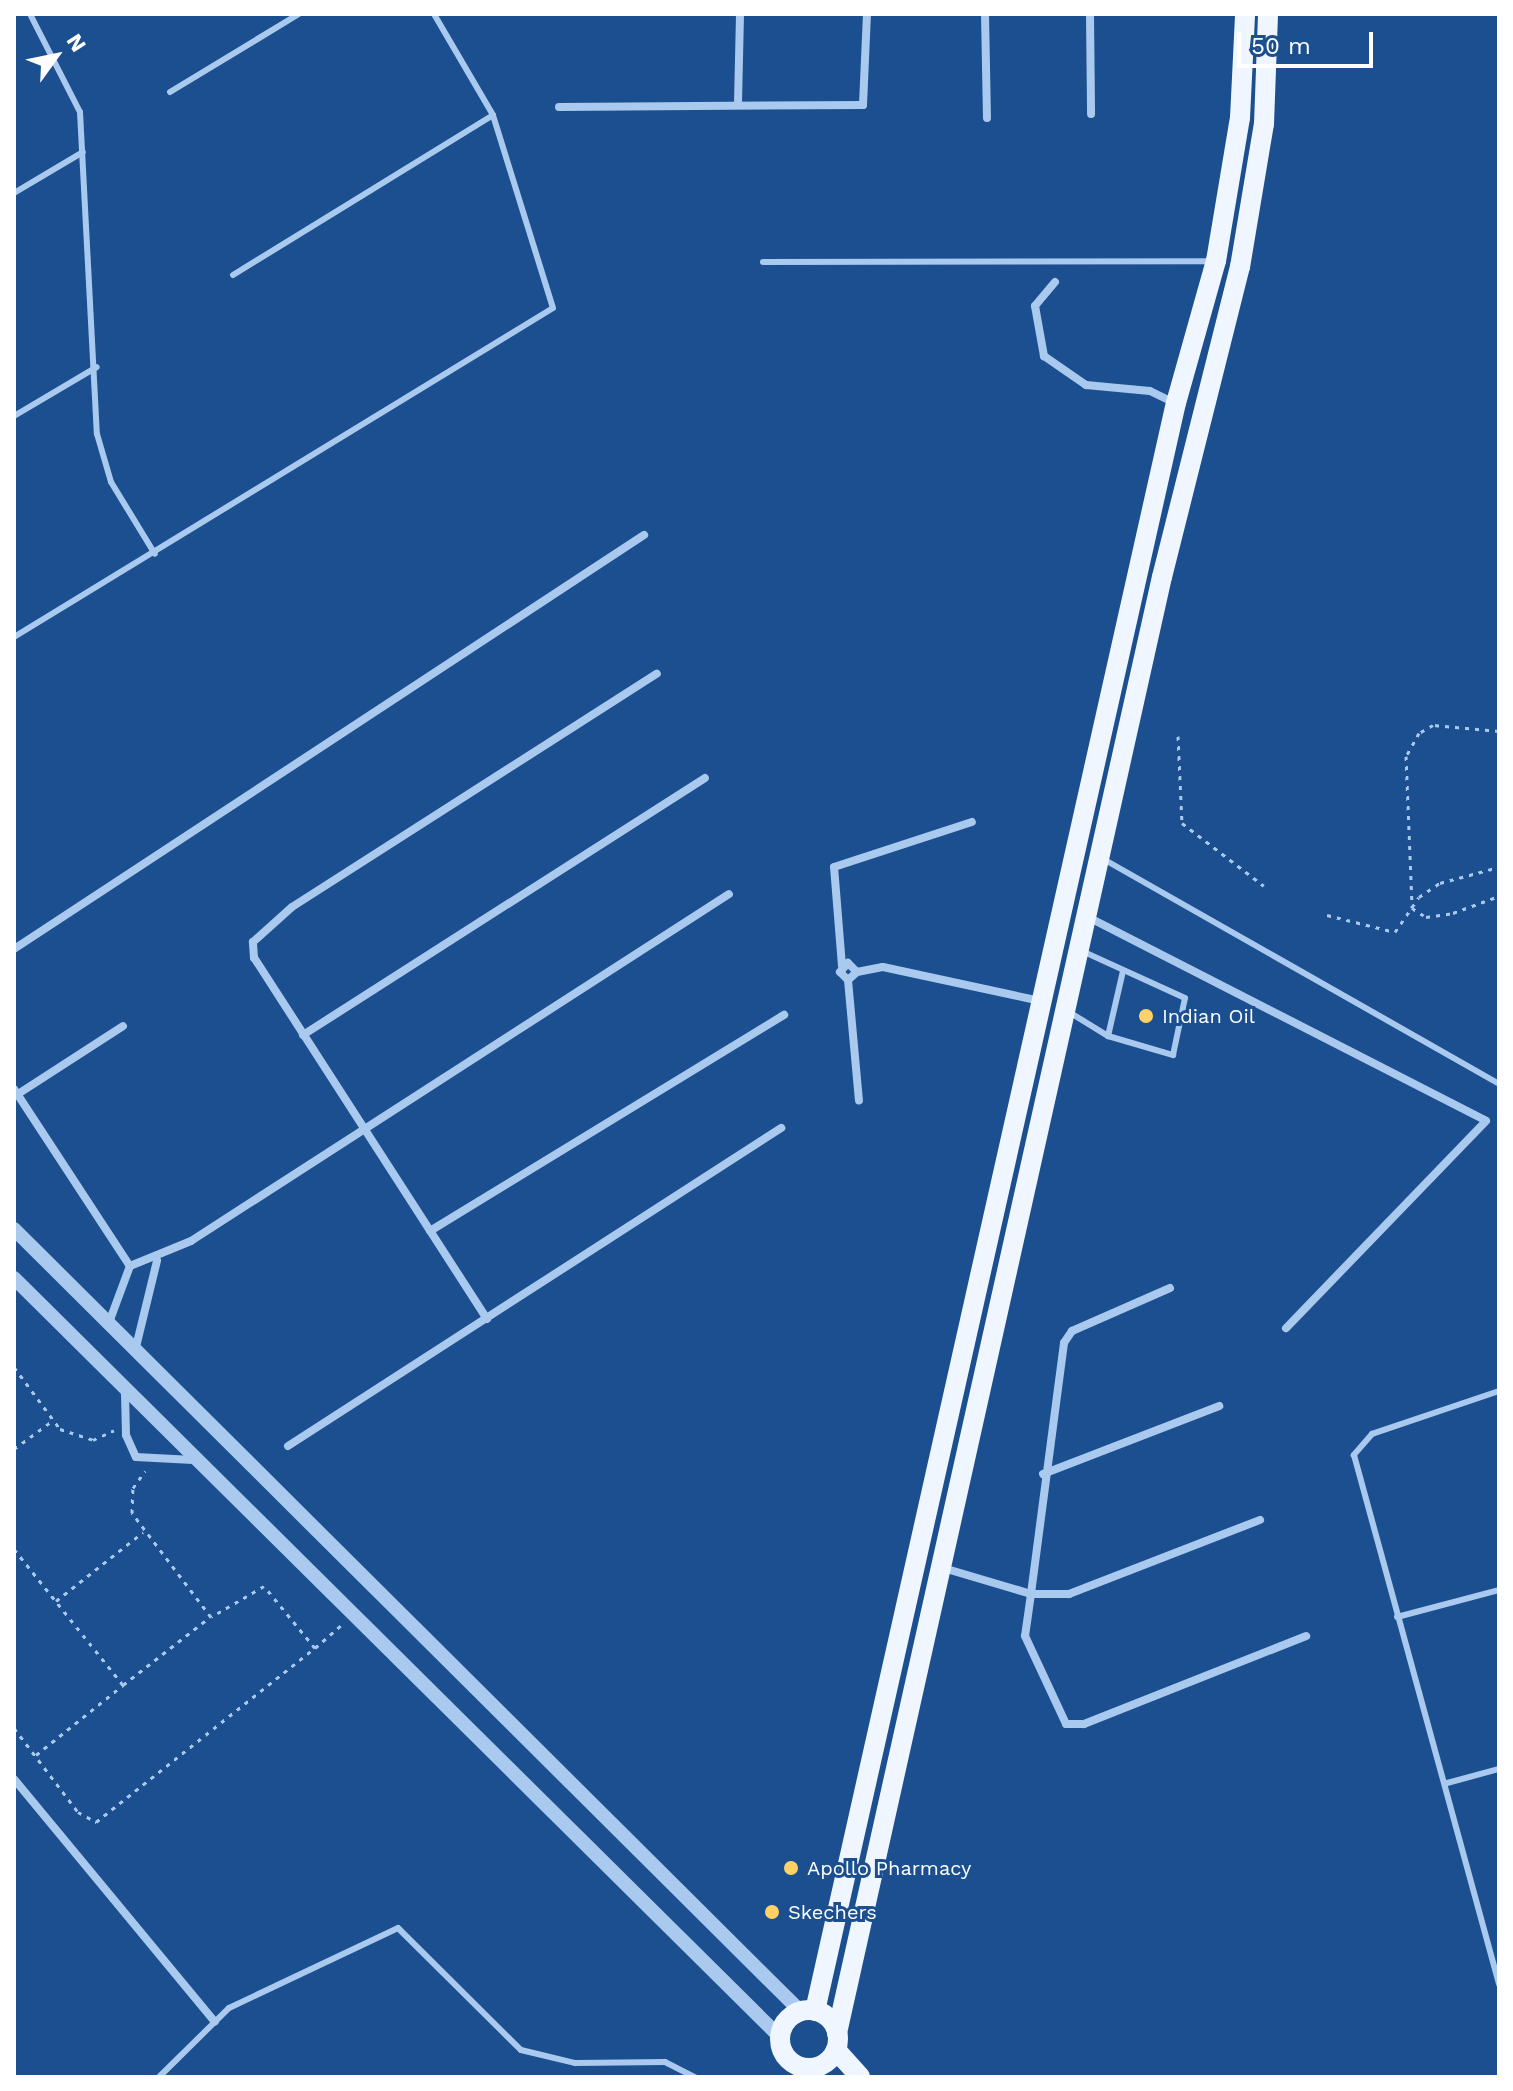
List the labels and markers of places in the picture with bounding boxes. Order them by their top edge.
place label: Indian Oil [1162,1004,1255,1028]
marker: Indian Oil [1137,1007,1155,1025]
place label: Apollo Pharmacy [807,1856,971,1880]
marker: Apollo Pharmacy [782,1859,800,1877]
place label: Skechers [788,1900,877,1924]
marker: Skechers [763,1903,781,1921]

